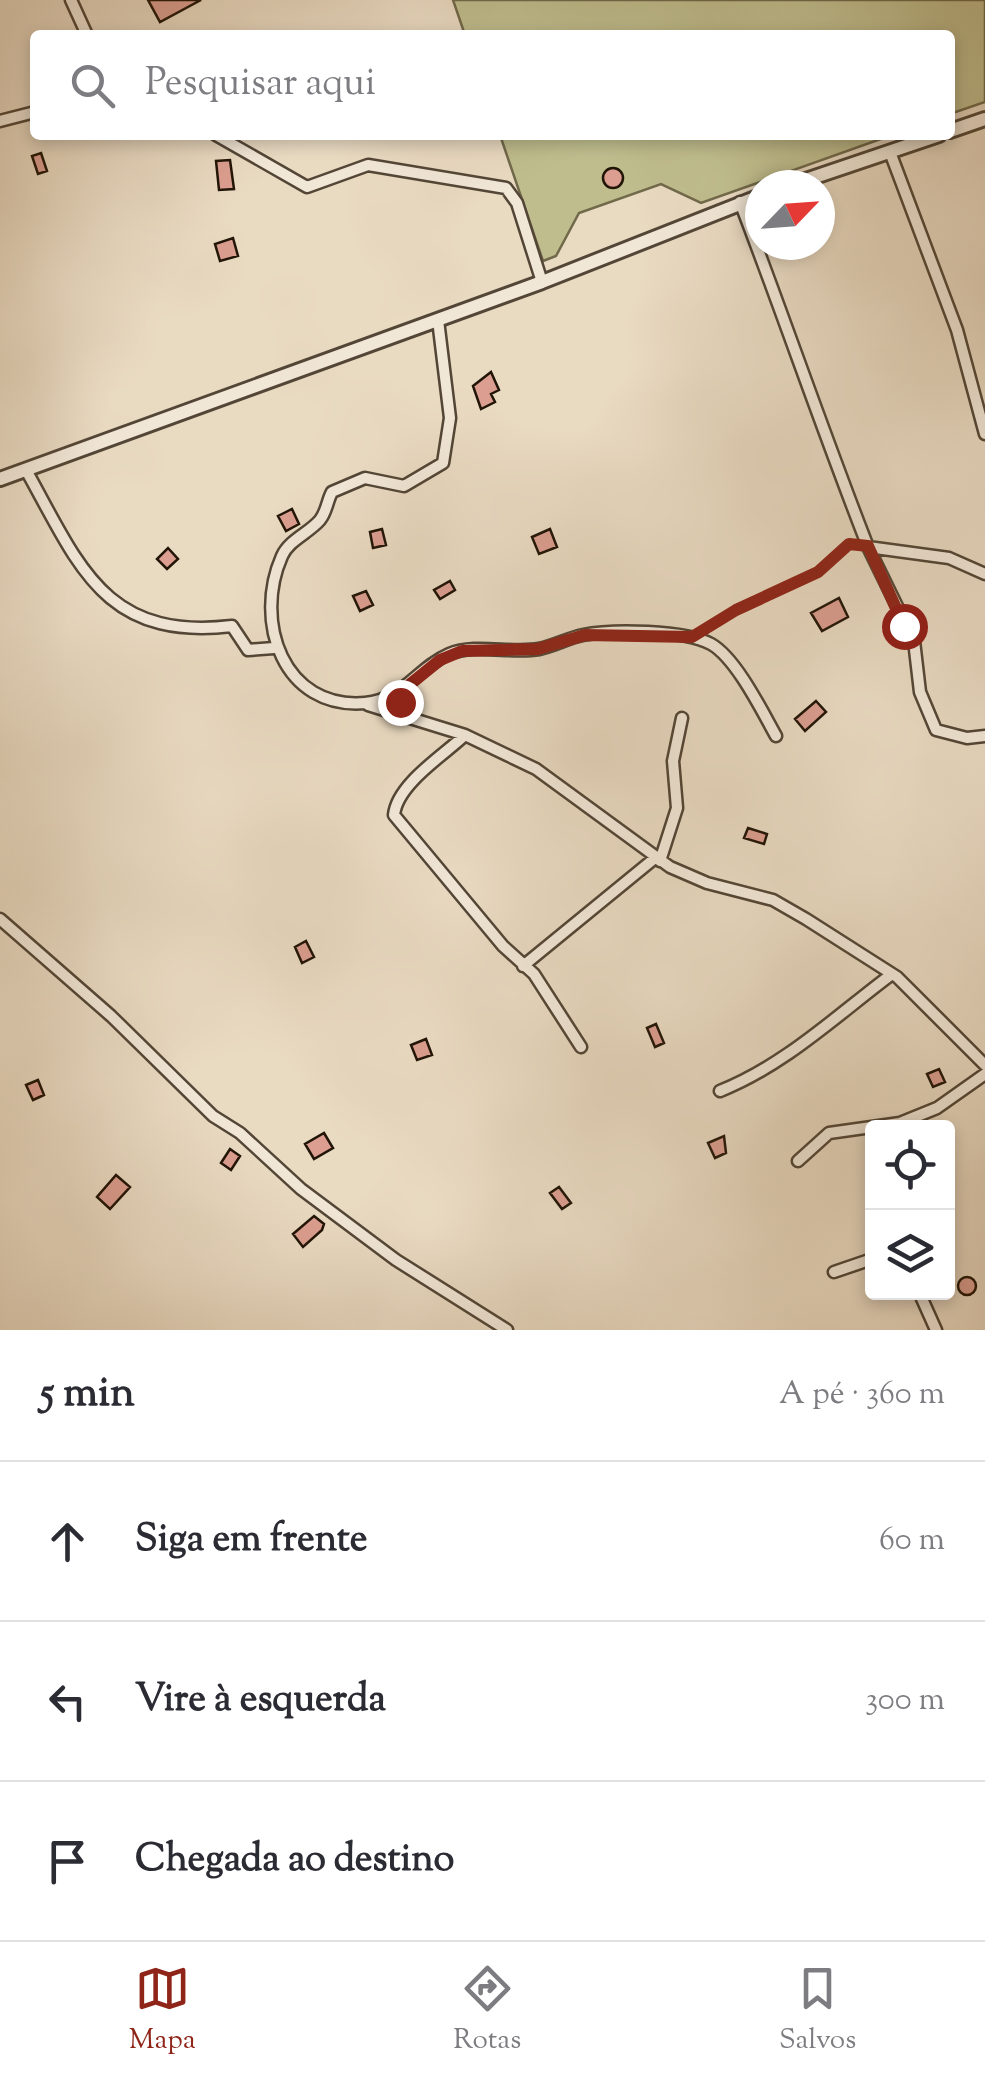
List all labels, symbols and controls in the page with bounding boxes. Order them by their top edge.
search box [30,30,955,140]
icon: search [65,58,120,113]
text: Pesquisar aqui [145,58,376,112]
north arrow [745,170,835,260]
route start [882,604,928,650]
route end [378,680,424,726]
map controls [865,1120,955,1300]
button: locate [865,1120,955,1210]
button: layers [865,1210,955,1300]
text: 5 min [40,1365,135,1425]
text: A pé · 360 m [779,1372,945,1418]
icon: ahead [40,1514,95,1569]
text: Siga em frente [135,1514,368,1568]
text: 60 m [879,1518,945,1564]
icon: left [40,1674,95,1729]
text: Vire à esquerda [135,1674,386,1728]
text: 300 m [865,1678,945,1724]
icon: arrive [40,1834,95,1889]
text: Chegada ao destino [135,1834,454,1888]
tab: Mapa [129,1961,196,2061]
tab: Rotas [453,1961,521,2061]
tab: Salvos [779,1961,856,2061]

